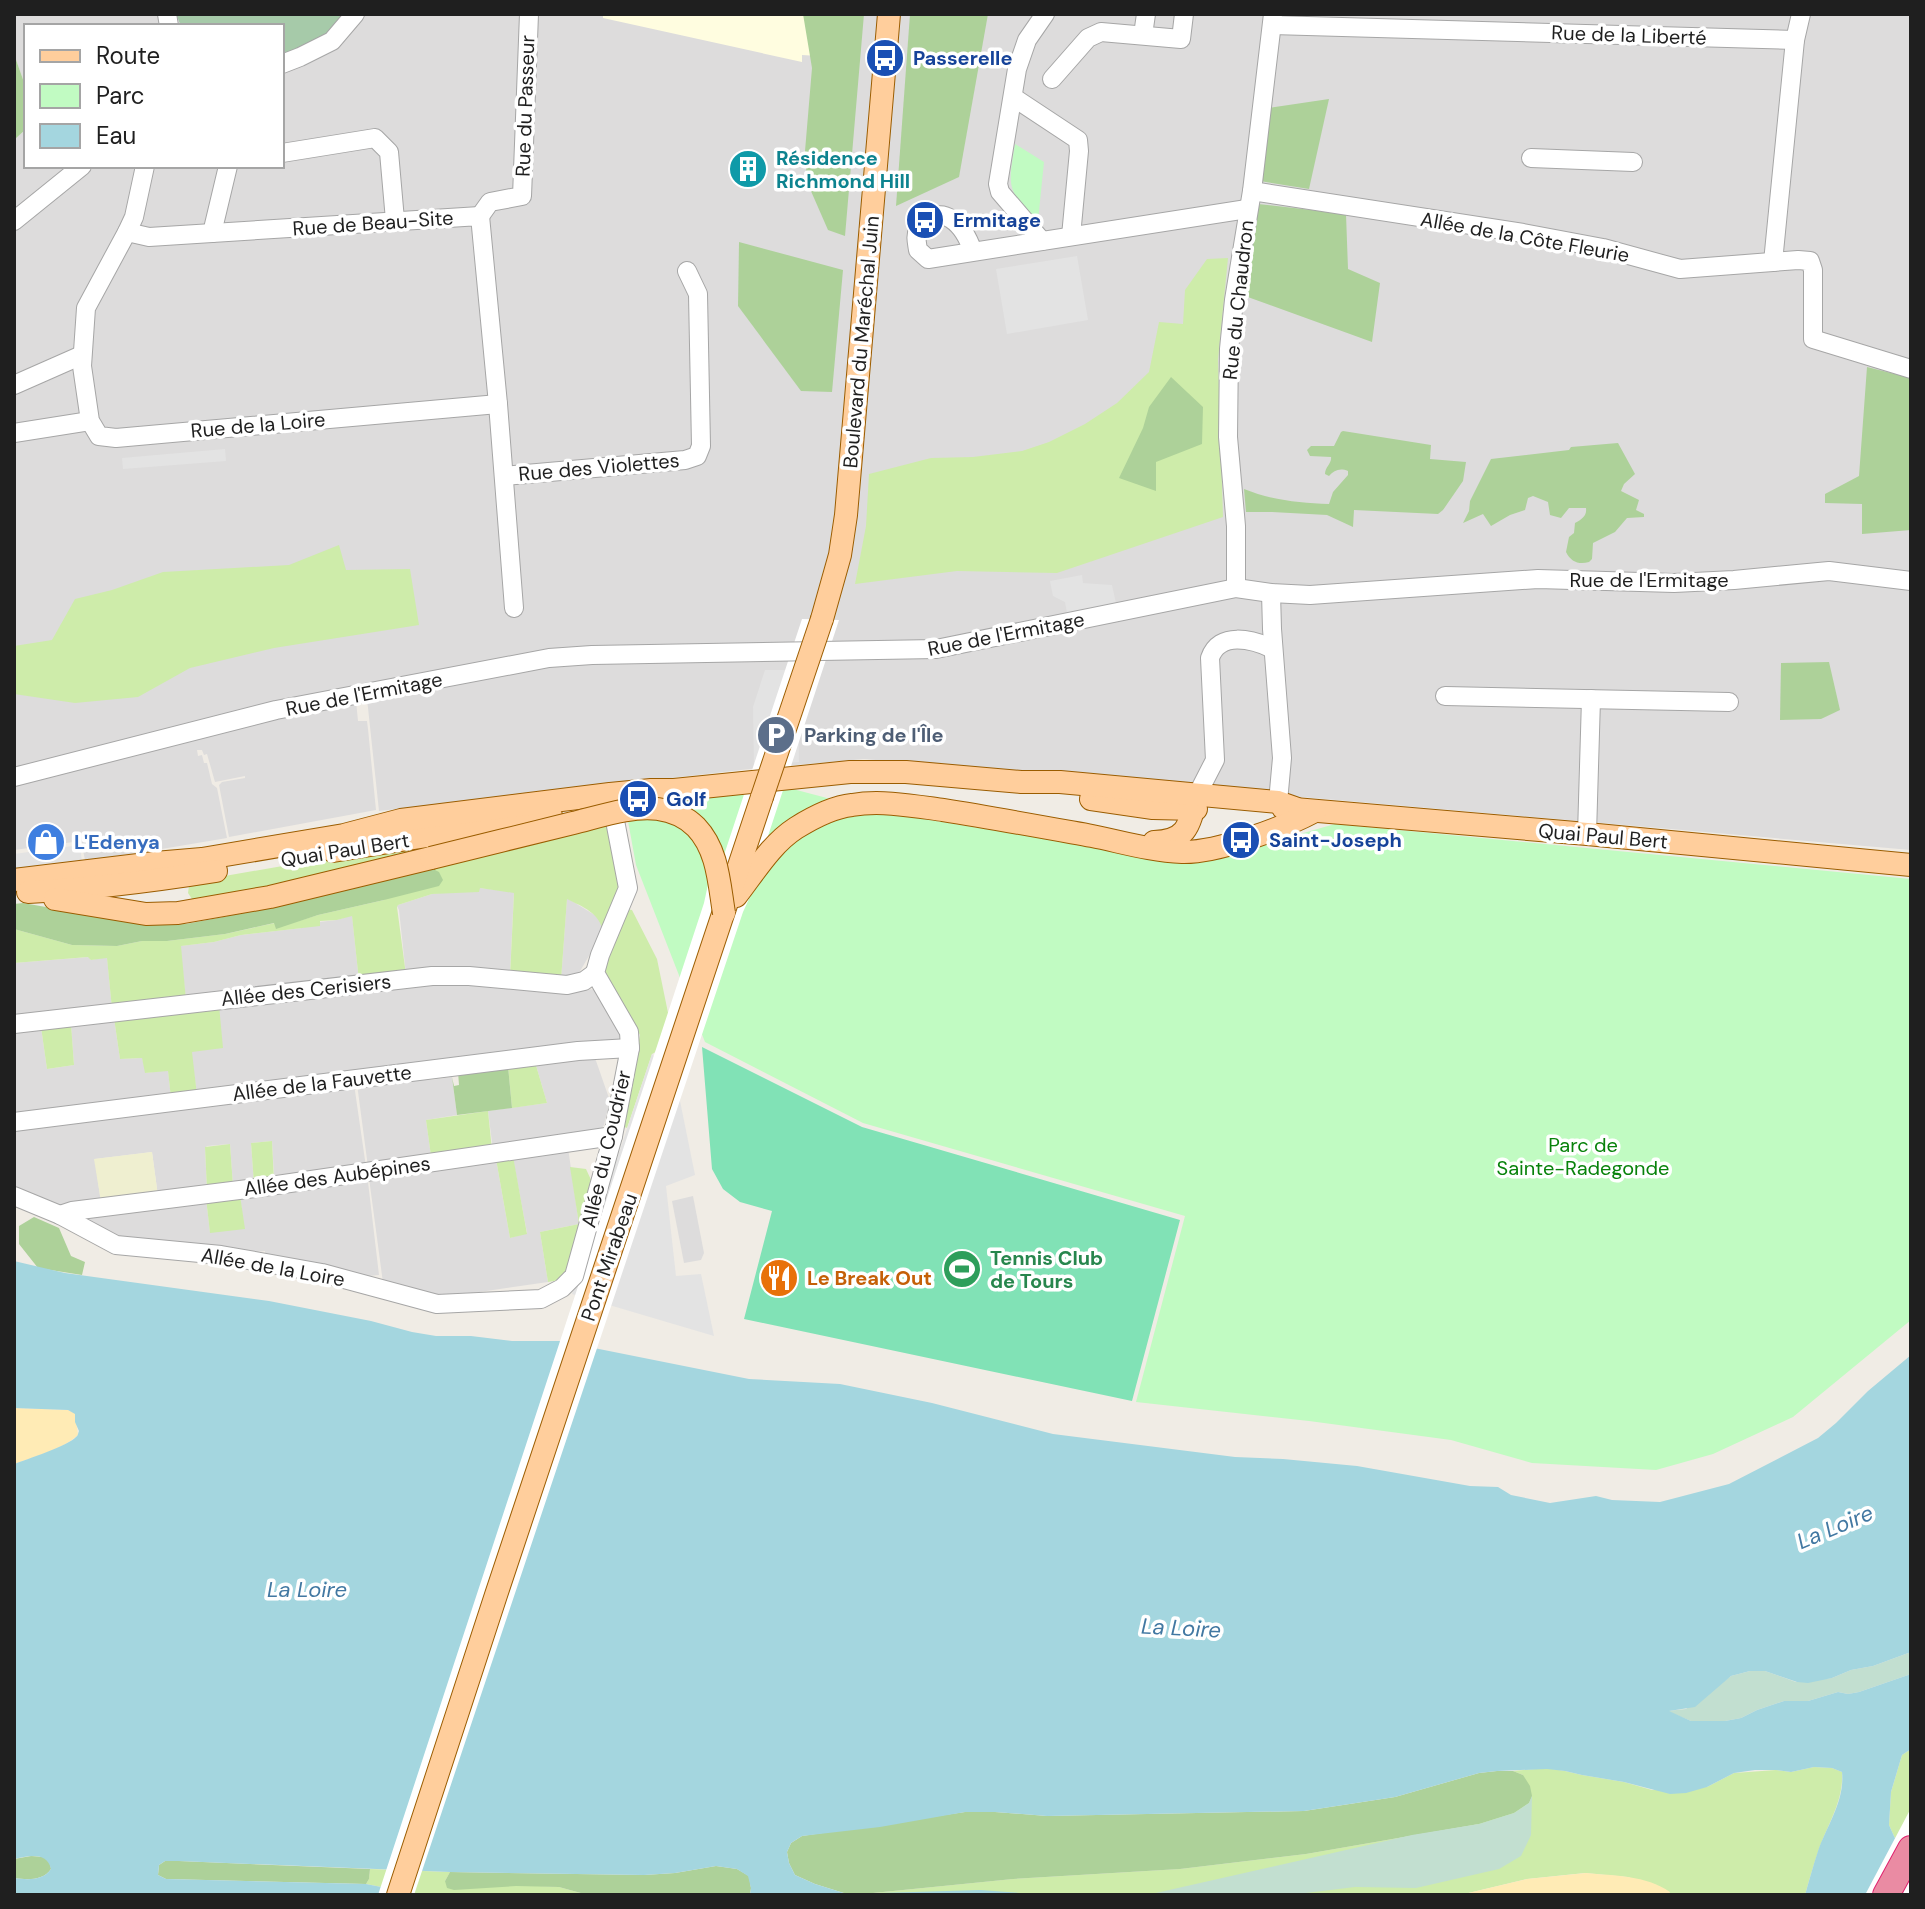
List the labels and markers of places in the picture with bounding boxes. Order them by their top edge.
bus stop icon: Passerelle [864,37,906,79]
place label: Passerelle [913,45,1012,71]
place label: Résidence Richmond Hill [776,145,910,194]
building icon: Résidence Richmond Hill [727,148,769,190]
bus stop icon: Ermitage [904,199,946,241]
place label: Ermitage [953,207,1041,233]
parking icon: Parking de l'Île [755,714,797,756]
place label: Parking de l'Île [804,722,943,748]
bus stop icon: Golf [617,778,659,820]
place label: Golf [666,786,707,812]
bus stop icon: Saint-Joseph [1220,819,1262,861]
shop icon: L'Edenya [25,821,67,863]
place label: Saint-Joseph [1269,827,1402,853]
place label: L'Edenya [74,829,160,855]
place label: Tennis Club de Tours [990,1245,1103,1294]
sports icon: Tennis Club de Tours [941,1248,983,1290]
restaurant icon: Le Break Out [758,1257,800,1299]
place label: Le Break Out [807,1265,932,1291]

